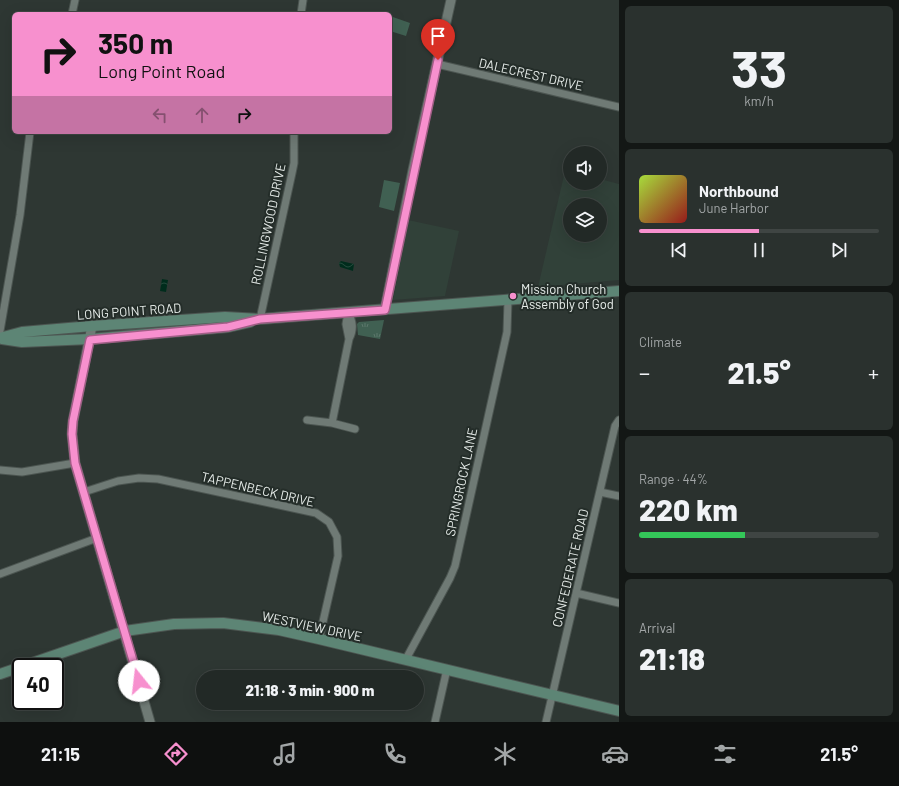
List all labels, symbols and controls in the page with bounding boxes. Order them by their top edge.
pin [421,19,455,60]
icon: arrive [427,25,449,47]
text: 350 m [98,26,173,60]
icon: right [32,28,84,80]
text: 33 [731,36,787,98]
street label: DALECREST DRIVE [477,54,585,94]
text: Long Point Road [98,60,225,82]
text: km/h [744,93,774,109]
icon: left [149,104,171,126]
icon: ahead [191,104,213,126]
icon: right [233,104,255,126]
map controls [563,146,607,242]
button: sound [563,146,607,190]
street label: ROLLINGWOOD DRIVE [247,162,289,286]
text: Northbound [699,182,779,200]
button: layers [563,198,607,242]
text: June Harbor [699,200,769,216]
icon: previous [668,239,690,261]
icon: pause [748,239,770,261]
icon: next [828,239,850,261]
place label: Mission Church Assembly of God [521,281,614,312]
marker: Mission Church Assembly of God [508,291,518,301]
street label: LONG POINT ROAD [76,299,182,323]
text: Climate [639,334,682,350]
text: 21.5° [727,354,791,390]
text: − [639,359,650,385]
text: + [868,359,879,385]
street label: SPRINGROCK LANE [442,426,480,538]
street label: TAPPENBECK DRIVE [200,468,316,510]
text: Range · 44% [639,471,708,487]
text: 220 km [639,491,738,527]
street label: CONFEDERATE ROAD [549,507,591,629]
street label: WESTVIEW DRIVE [261,608,363,644]
text: Arrival [639,620,675,636]
text: 21:18 [639,640,705,676]
speed limit sign: 40 [12,658,64,710]
position arrow [118,660,160,702]
text: 21:18 · 3 min · 900 m [246,681,374,699]
icon: directions [162,740,190,768]
icon: music [271,740,299,768]
icon: phone [381,740,409,768]
icon: climate [491,740,519,768]
icon: car [601,740,629,768]
icon: filters [711,740,739,768]
text: 21:15 [41,743,80,765]
text: 21.5° [820,743,858,765]

